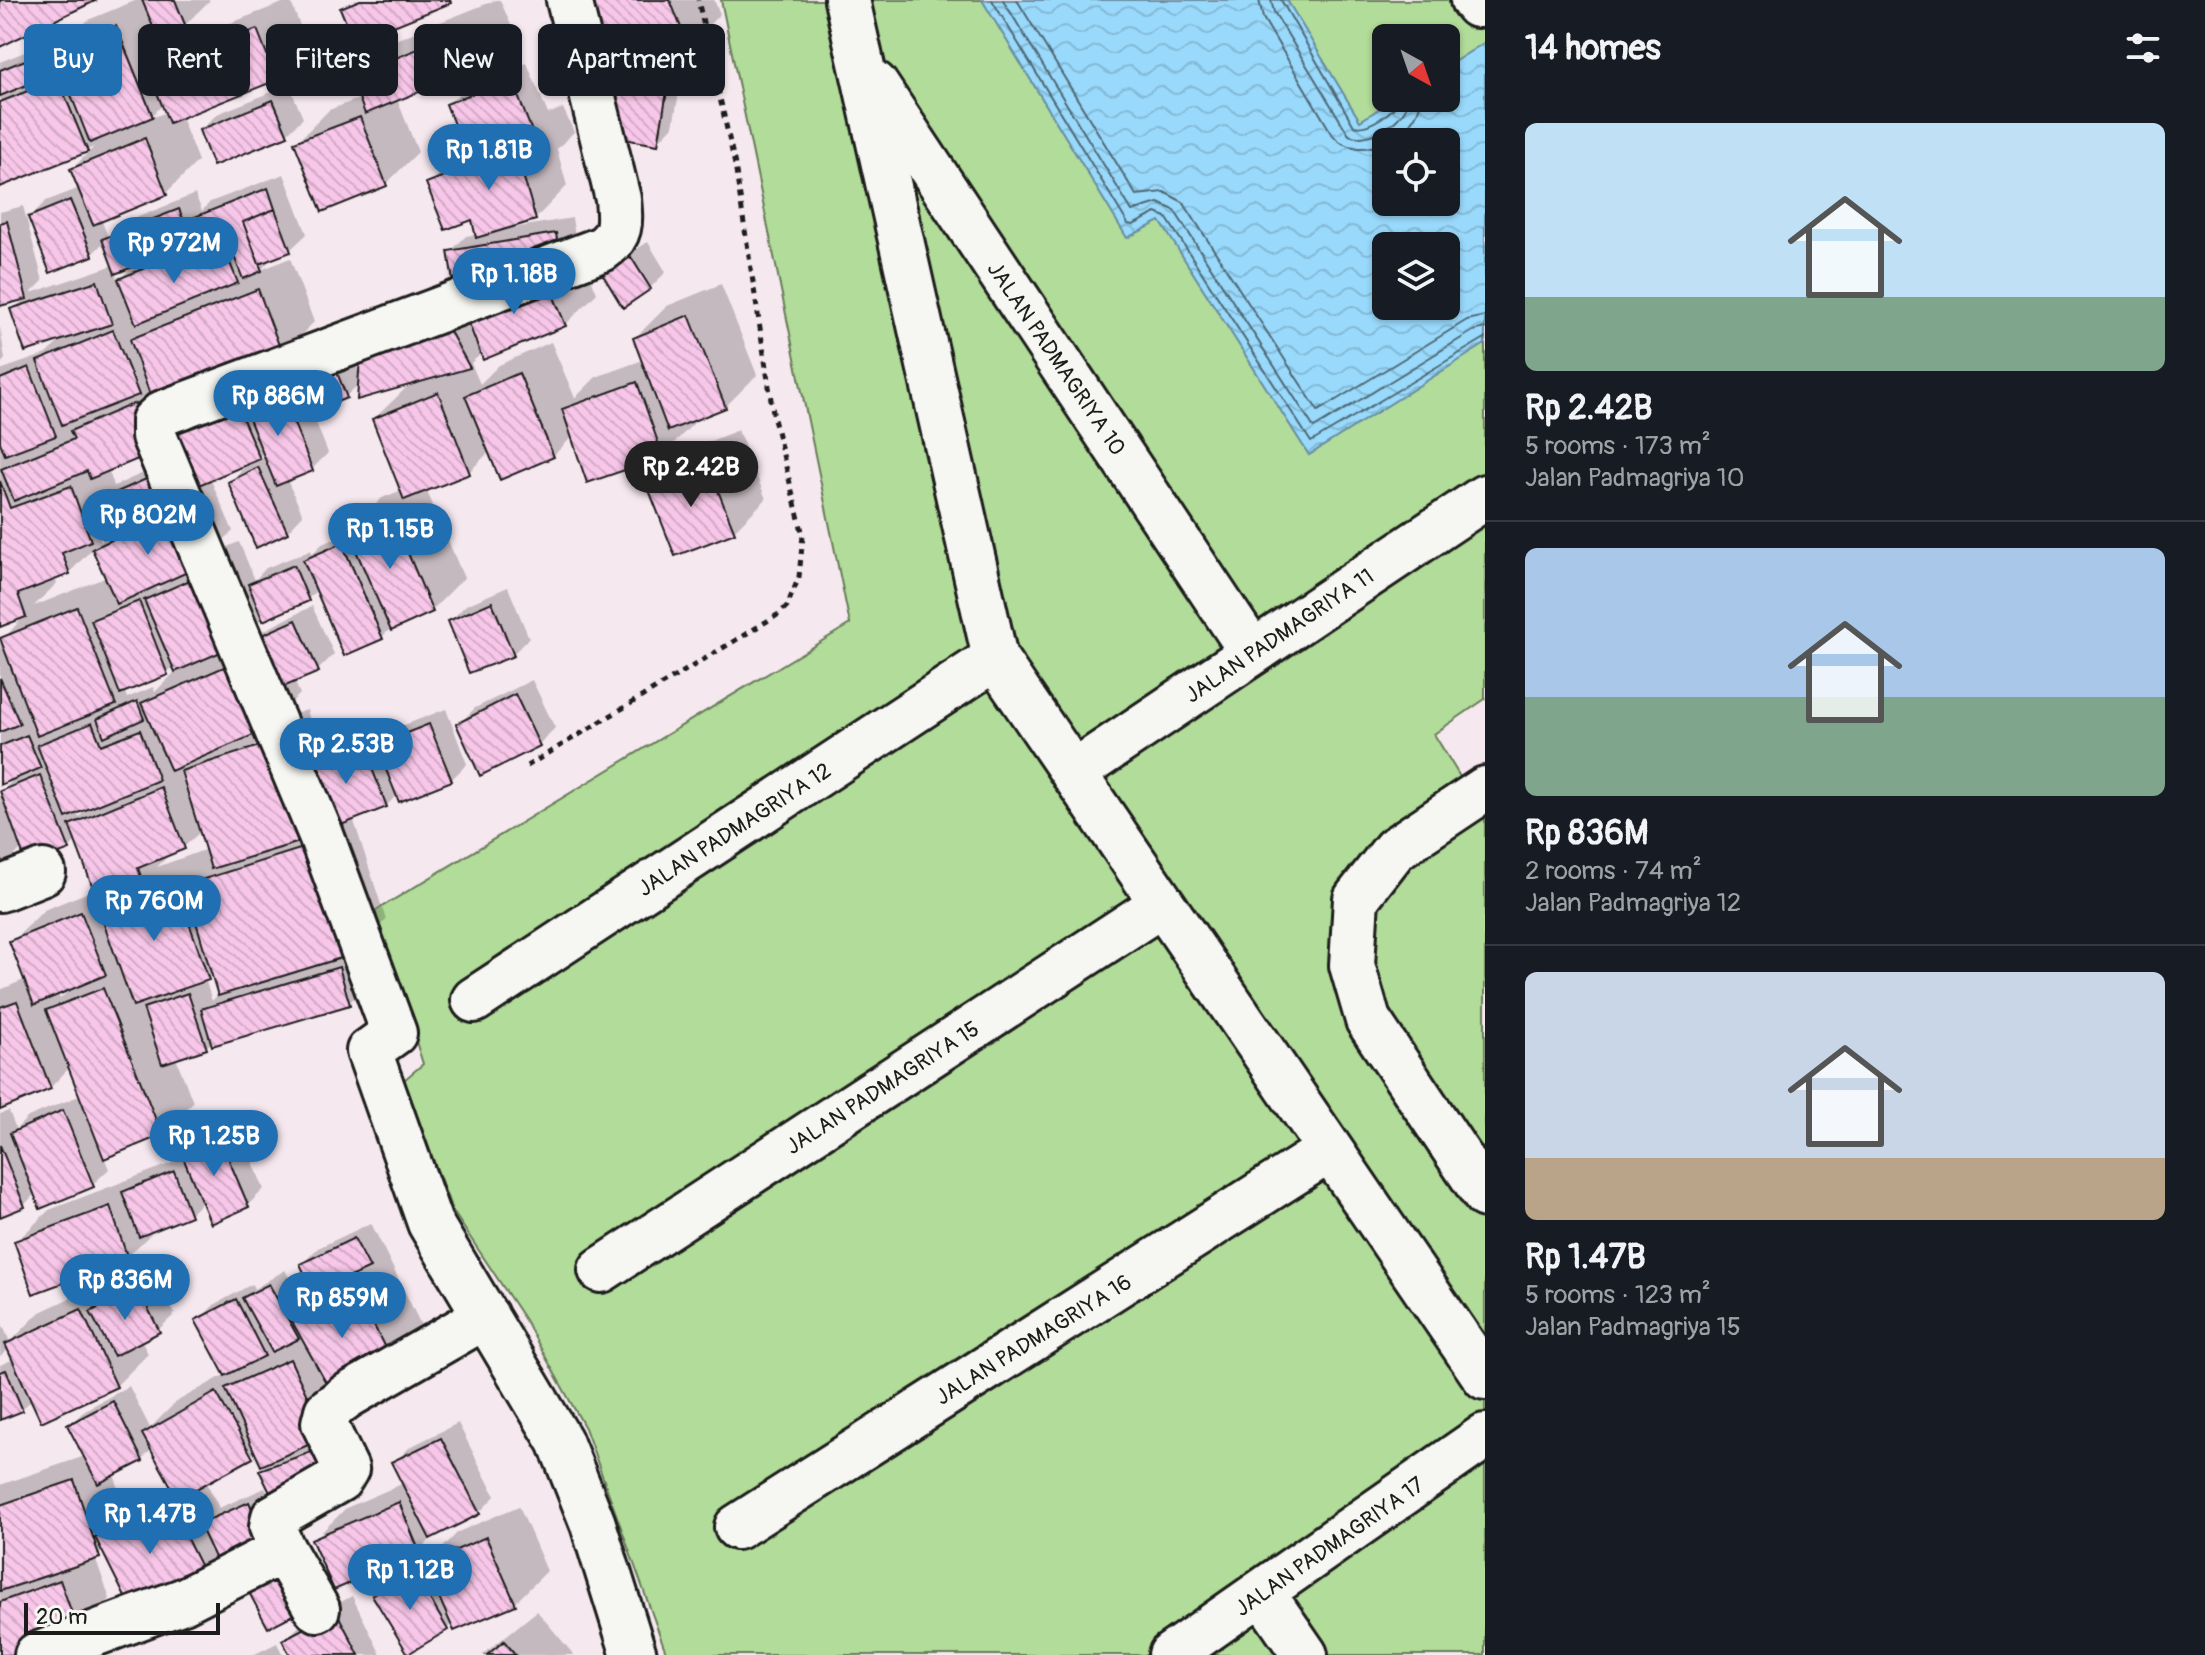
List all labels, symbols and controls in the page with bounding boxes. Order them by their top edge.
chip: Buy [24,24,122,96]
chip: Rent [138,24,250,96]
chip: Filters [266,24,398,96]
chip: New [414,24,522,96]
chip: Apartment [538,24,725,96]
north arrow [1372,24,1460,112]
map controls [1372,24,1460,320]
icon: filters [2121,26,2165,70]
text: 14 homes [1525,27,1661,70]
pin: Rp 1.81B [406,124,572,192]
button: locate [1372,128,1460,216]
text: Rp 1.81B [446,134,532,166]
icon: home [1773,175,1917,319]
pin: Rp 972M [100,217,248,285]
text: Rp 972M [127,227,221,259]
button: layers [1372,232,1460,320]
pin: Rp 1.18B [431,248,597,316]
street label: JALAN PADMAGRIYA 10 [981,256,1132,461]
text: Rp 1.18B [471,258,557,290]
pin: Rp 886M [204,370,352,438]
text: Rp 886M [231,380,325,412]
text: Rp 2.42B [1525,387,1653,430]
text: 5 rooms · 173 m² [1525,430,1711,462]
pin: Rp 2.42B [608,441,774,509]
text: Rp 2.42B [642,451,740,483]
text: Jalan Padmagriya 10 [1525,462,1744,494]
pin: Rp 802M [74,489,222,557]
text: Rp 802M [99,499,197,531]
pin: Rp 1.15B [307,503,473,571]
text: Rp 1.15B [346,513,434,545]
street label: JALAN PADMAGRIYA 11 [1180,562,1379,709]
icon: home [1773,600,1917,744]
pin: Rp 2.53B [263,718,429,786]
text: Rp 2.53B [298,728,394,760]
street label: JALAN PADMAGRIYA 12 [632,757,837,903]
text: Rp 836M [1525,812,1649,855]
text: 2 rooms · 74 m² [1525,855,1702,887]
pin: Rp 760M [80,875,228,943]
text: Rp 760M [105,885,203,917]
text: Jalan Padmagriya 12 [1525,887,1741,919]
street label: JALAN PADMAGRIYA 15 [781,1015,985,1161]
icon: home [1773,1024,1917,1168]
pin: Rp 1.25B [131,1110,297,1178]
text: Rp 1.25B [168,1120,260,1152]
text: Rp 1.47B [1525,1236,1646,1279]
pin: Rp 836M [51,1254,199,1322]
text: Rp 836M [78,1264,172,1296]
street label: JALAN PADMAGRIYA 16 [930,1268,1137,1412]
pin: Rp 859M [268,1272,416,1340]
text: 5 rooms · 123 m² [1525,1279,1711,1311]
text: Rp 859M [296,1282,388,1314]
text: Jalan Padmagriya 15 [1525,1311,1741,1343]
street label: JALAN PADMAGRIYA 17 [1230,1471,1430,1623]
pin: Rp 1.47B [67,1488,233,1556]
text: Rp 1.47B [104,1498,196,1530]
pin: Rp 1.12B [327,1544,493,1612]
text: Rp 1.12B [366,1554,454,1586]
scale bar [24,1599,220,1635]
text: 20 m [36,1603,88,1631]

